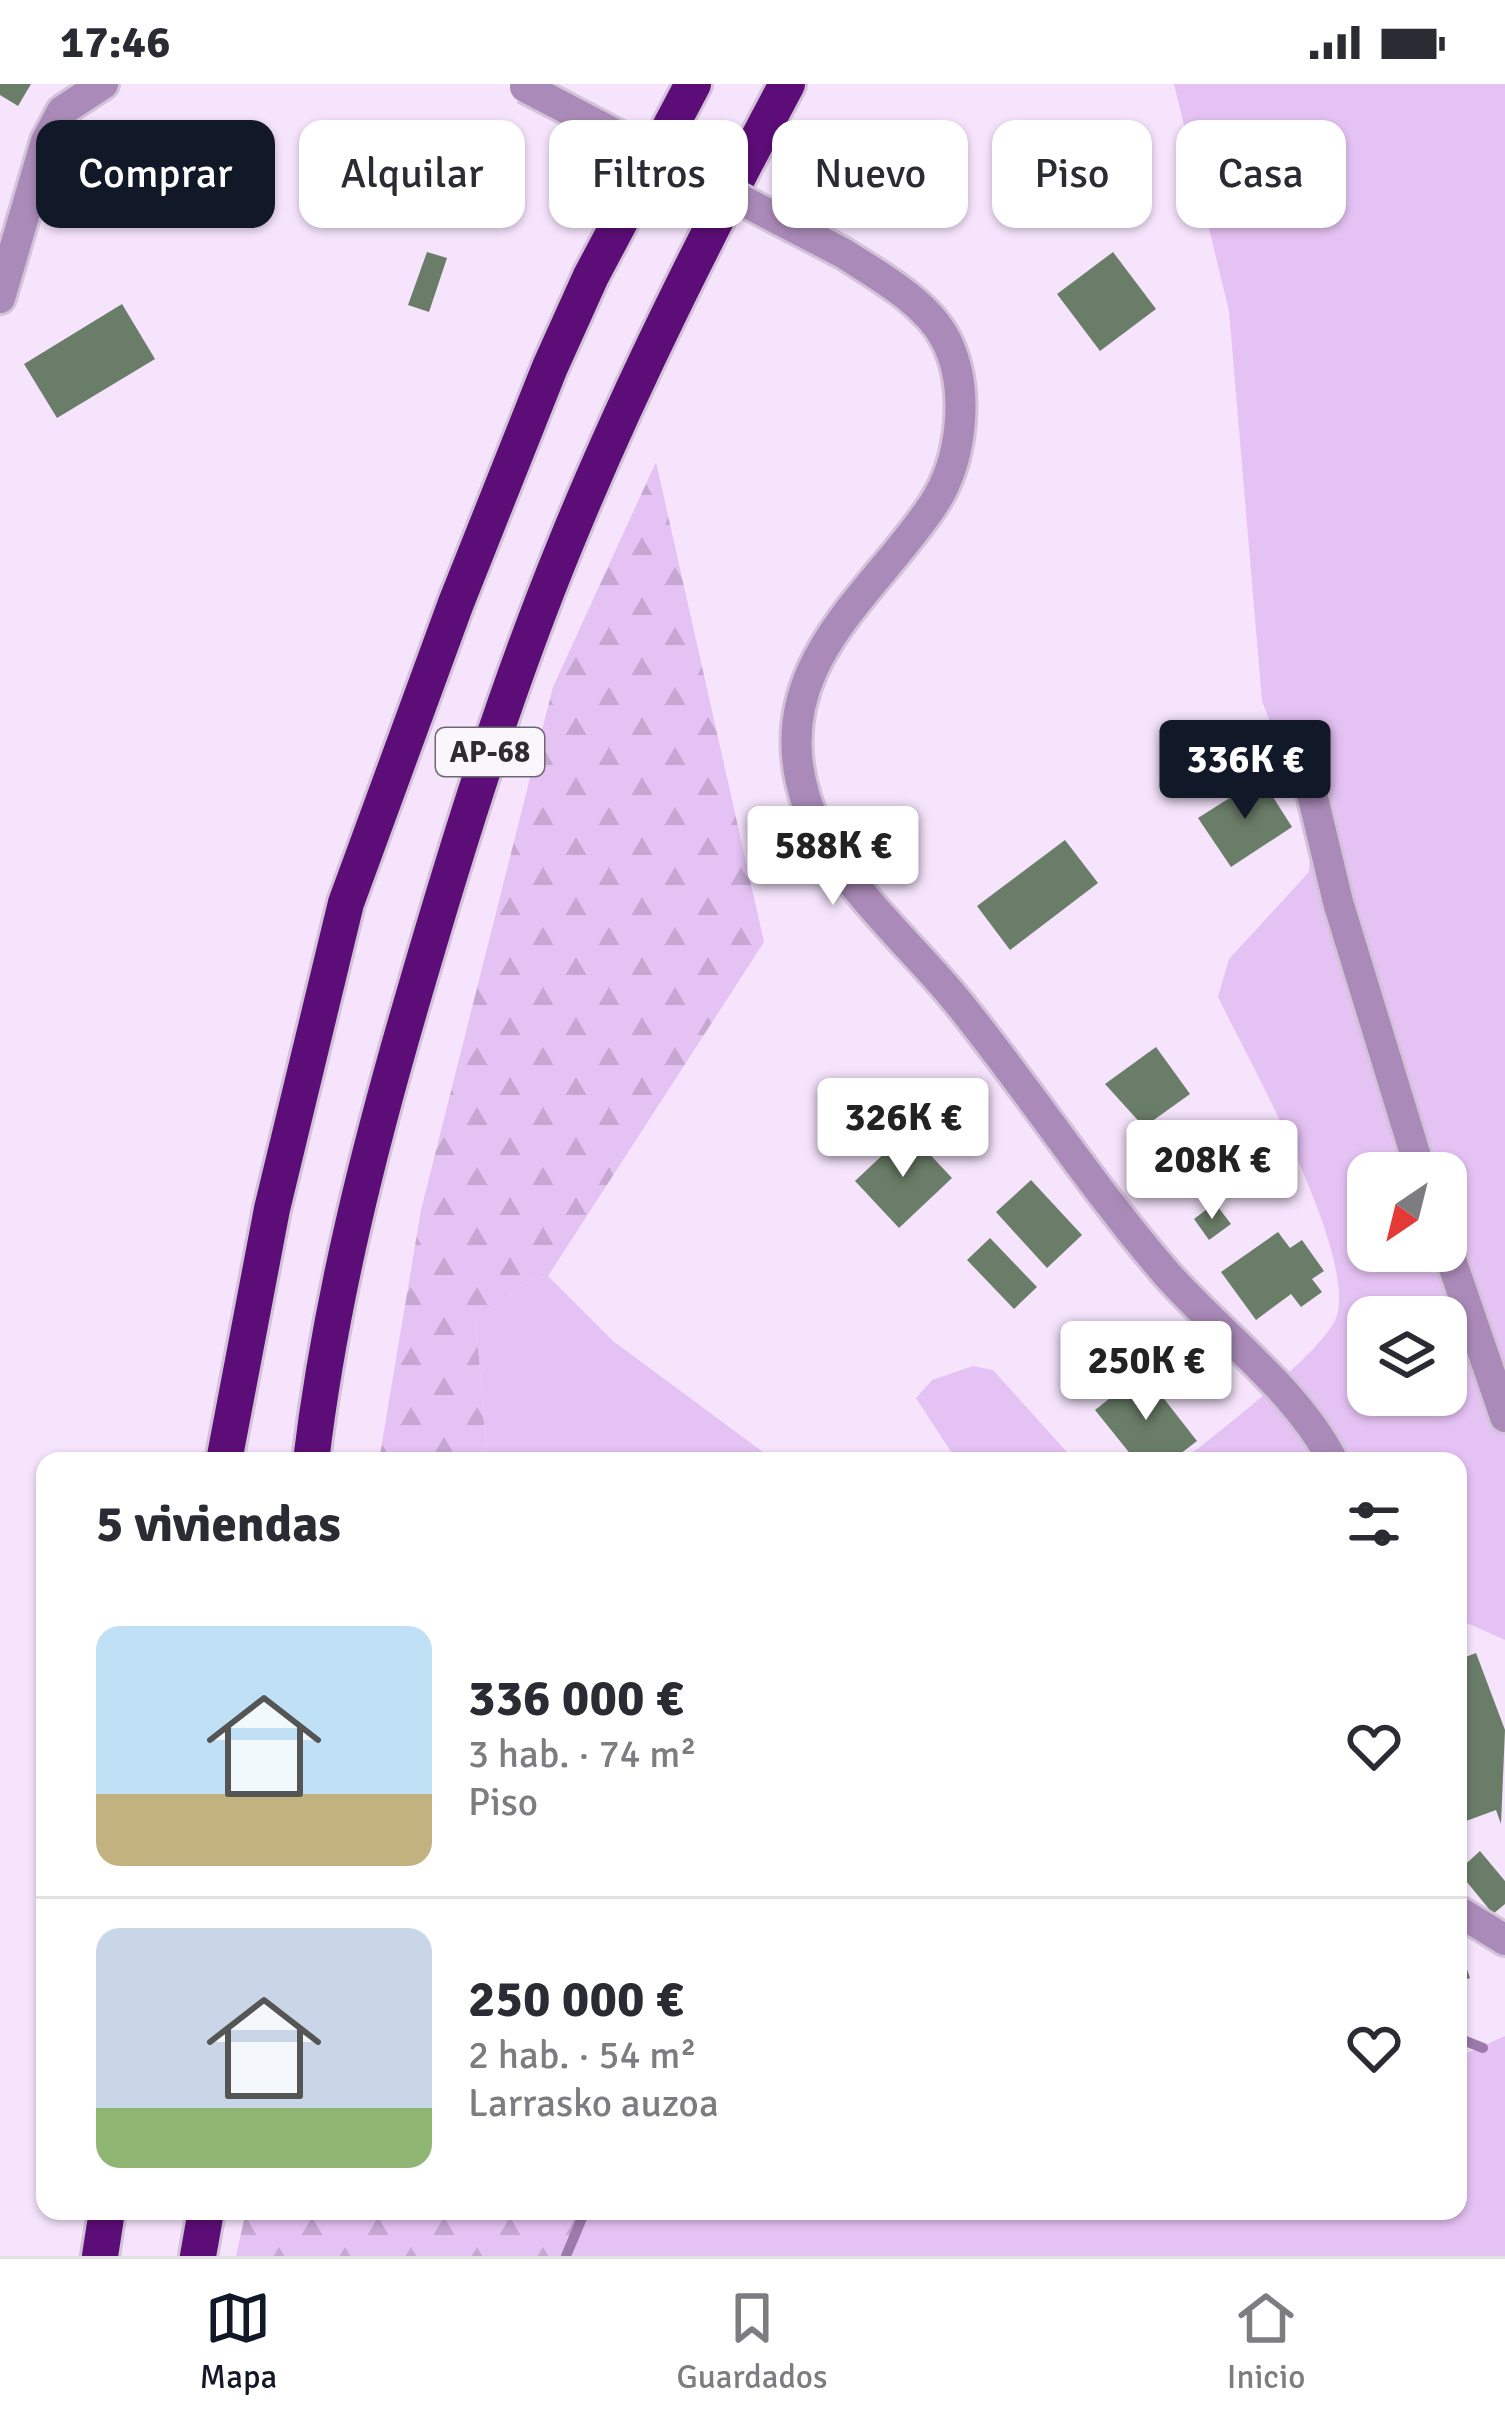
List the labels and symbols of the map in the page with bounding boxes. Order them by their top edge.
pin: 336K € [1147,720,1343,822]
road number: AP-68 [436,728,544,776]
pin: 588K € [735,806,931,908]
pin: 326K € [805,1078,1001,1180]
pin: 208K € [1114,1120,1310,1222]
north arrow [1347,1152,1467,1272]
pin: 250K € [1048,1321,1244,1423]

